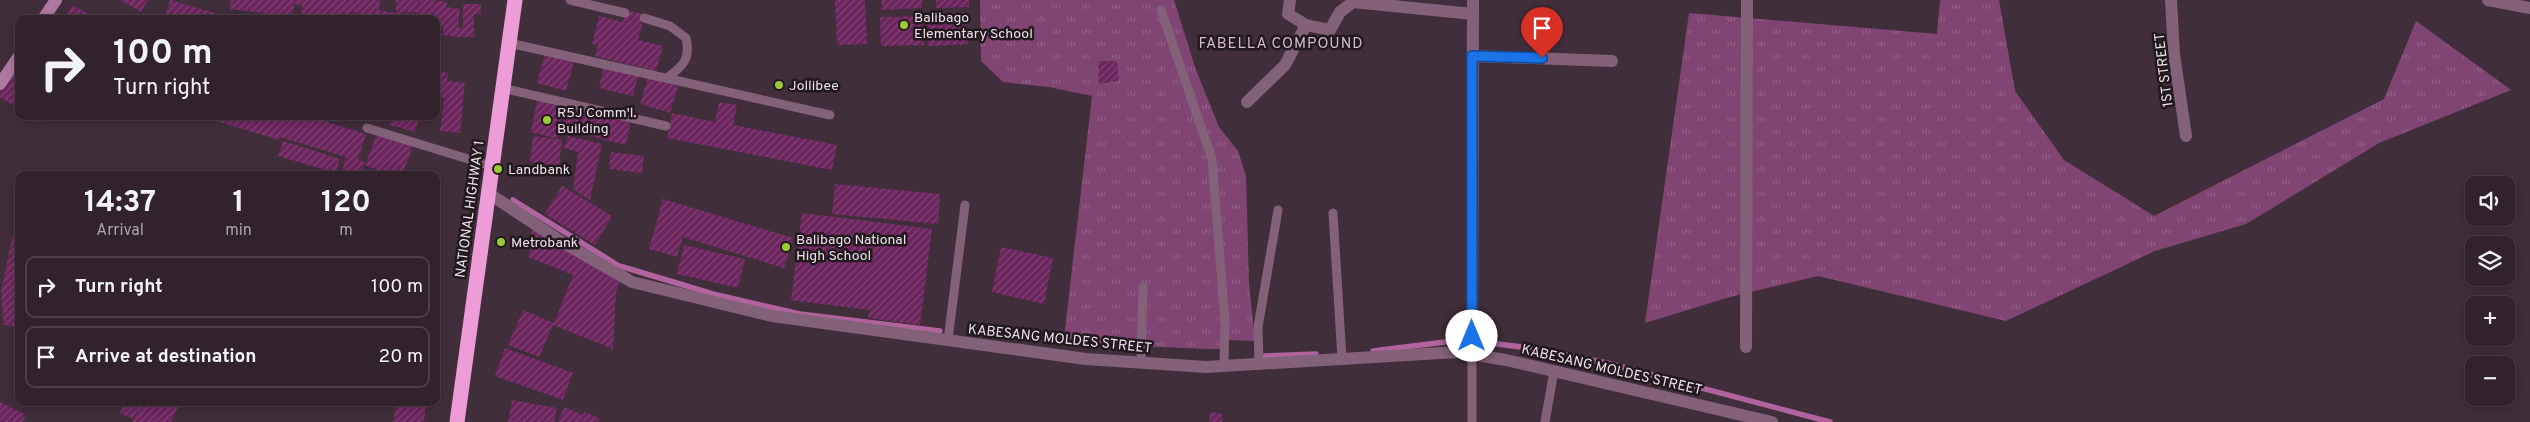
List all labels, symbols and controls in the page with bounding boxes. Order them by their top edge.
pin [1521,7,1563,58]
place label: Balibago Elementary School [914,10,1033,43]
icon: arrive [1528,14,1556,42]
marker: Balibago Elementary School [898,19,910,31]
text: 100 m [113,32,213,76]
street label: 1ST STREET [2152,32,2177,108]
icon: right [30,35,95,100]
district label: FABELLA COMPOUND [1199,35,1363,54]
text: Turn right [113,75,210,102]
place label: Jollibee [789,78,839,95]
marker: Jollibee [773,79,785,91]
place label: R5J Comm'l. Building [557,105,637,138]
marker: R5J Comm'l. Building [541,114,553,126]
street label: NATIONAL HIGHWAY 1 [452,139,489,279]
place label: Landbank [508,162,570,179]
marker: Landbank [492,163,504,175]
map controls [2465,176,2515,406]
button: sound [2465,176,2515,226]
text: 14:37 [84,185,156,222]
text: 1 [233,185,245,222]
text: 120 [321,185,371,222]
text: Arrival [96,221,144,241]
text: min [225,221,252,241]
text: m [339,221,353,241]
place label: Balibago National High School [796,232,906,265]
place label: Metrobank [511,235,578,252]
marker: Metrobank [495,236,507,248]
button: layers [2465,236,2515,286]
marker: Balibago National High School [780,241,792,253]
icon: right [32,273,60,301]
text: Turn right [75,275,163,299]
text: 100 m [371,275,423,299]
button: + [2465,296,2515,346]
position arrow [1445,309,1497,361]
street label: KABESANG MOLDES STREET [967,321,1153,358]
street label: KABESANG MOLDES STREET [1520,341,1704,400]
icon: arrive [32,343,60,371]
text: Arrive at destination [75,345,256,369]
text: 20 m [379,345,423,369]
button: − [2465,356,2515,406]

